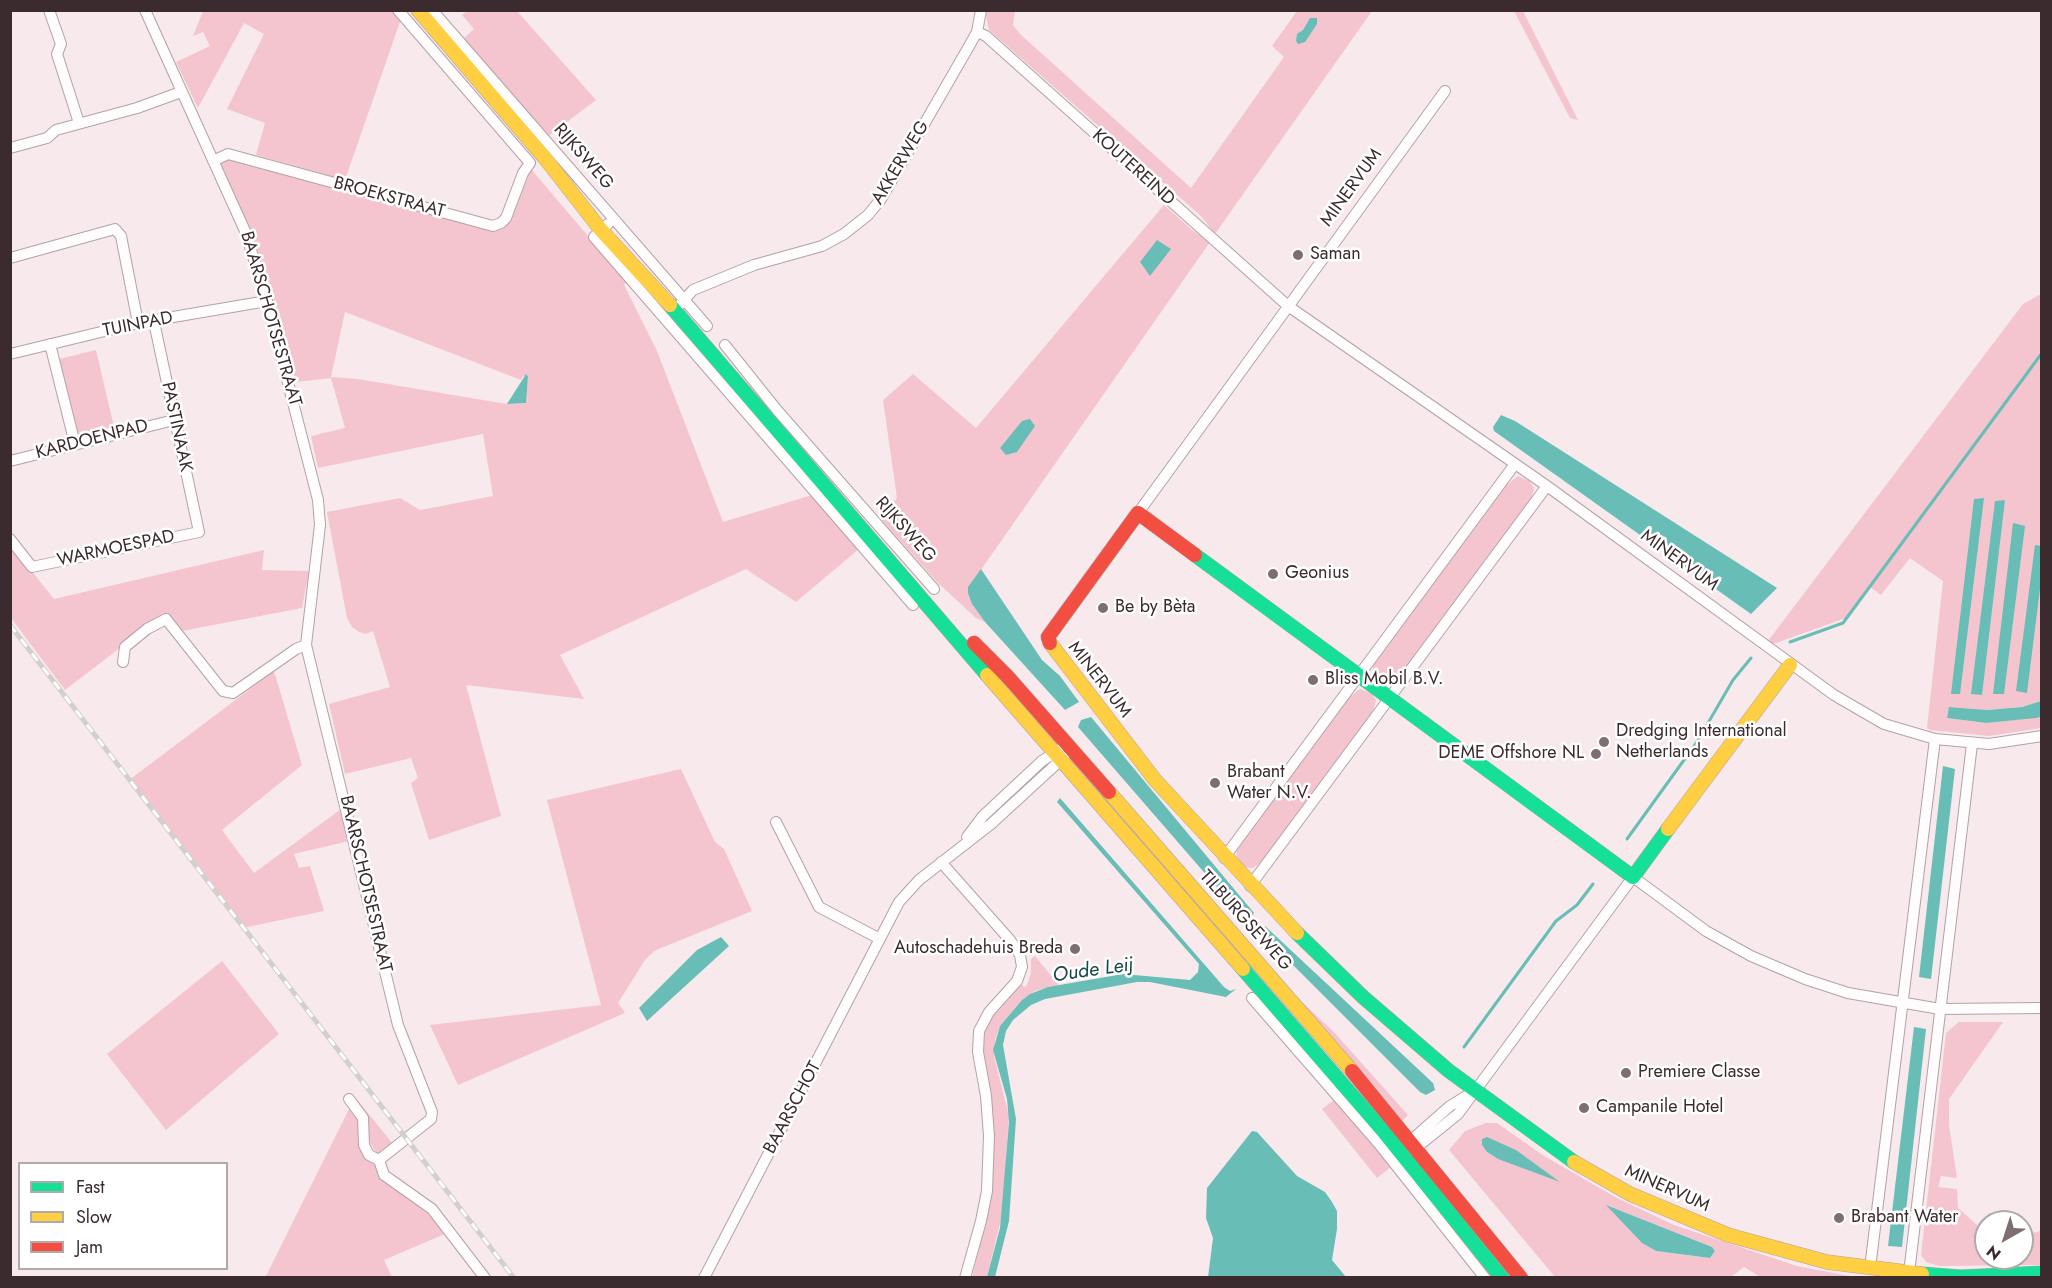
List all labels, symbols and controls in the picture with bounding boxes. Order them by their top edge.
street label: AKKERWEG [868,117,934,209]
street label: RIJKSWEG [548,120,618,194]
street label: KOUTEREIND [1087,125,1179,211]
street label: MINERVUM [1317,145,1387,231]
street label: BROEKSTRAAT [331,173,447,223]
street label: BAARSCHOTSESTRAAT [235,229,305,409]
place label: Saman [1310,244,1361,266]
marker: Saman [1291,248,1305,262]
street label: TUINPAD [101,308,175,342]
street label: PASTINAAK [156,380,196,474]
street label: KARDOENPAD [34,416,150,464]
street label: RIJKSWEG [870,493,940,567]
street label: WARMOESPAD [55,526,177,572]
street label: MINERVUM [1636,526,1722,596]
place label: Geonius [1285,563,1349,585]
marker: Geonius [1266,567,1280,581]
place label: Be by Bèta [1115,597,1195,619]
marker: Be by Bèta [1096,601,1110,615]
street label: MINERVUM [1063,638,1135,722]
place label: Bliss Mobil B.V. [1325,669,1443,691]
marker: Bliss Mobil B.V. [1306,673,1320,687]
place label: Dredging International Netherlands [1616,721,1787,764]
marker: Dredging International Netherlands [1597,735,1611,749]
place label: DEME Offshore NL [1438,743,1584,765]
marker: DEME Offshore NL [1589,747,1603,761]
place label: Brabant Water N.V. [1227,762,1312,804]
marker: Brabant Water N.V. [1208,776,1222,790]
street label: BAARSCHOTSESTRAAT [334,794,396,974]
street label: TILBURGSEWEG [1194,866,1296,976]
place label: Autoschadehuis Breda [894,938,1063,960]
marker: Autoschadehuis Breda [1068,942,1082,956]
water label: Oude Leij [1051,953,1135,989]
street label: BAARSCHOT [760,1058,826,1158]
place label: Premiere Classe [1638,1062,1760,1084]
marker: Premiere Classe [1619,1066,1633,1080]
place label: Campanile Hotel [1596,1097,1723,1119]
marker: Campanile Hotel [1577,1101,1591,1115]
street label: MINERVUM [1621,1161,1713,1217]
legend [18,1162,228,1270]
text: Fast [76,1174,105,1200]
text: Slow [76,1204,112,1230]
place label: Brabant Water [1851,1207,1958,1229]
north arrow [1974,1210,2034,1270]
marker: Brabant Water [1832,1211,1846,1225]
text: Jam [76,1234,103,1260]
text: N [1981,1240,2006,1266]

